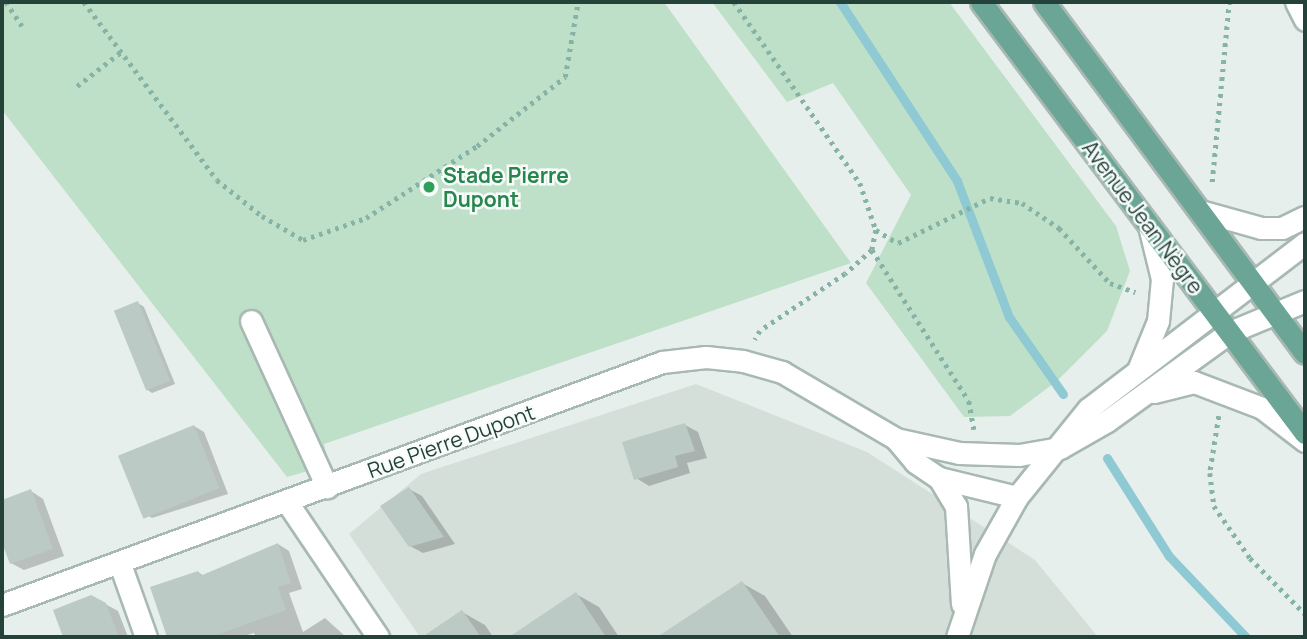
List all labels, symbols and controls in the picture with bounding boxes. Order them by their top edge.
street label: Avenue Jean Nègre [1077,136,1209,298]
place label: Stade Pierre Dupont [443,162,569,212]
marker: Stade Pierre Dupont [421,179,437,195]
street label: Rue Pierre Dupont [364,399,538,483]

